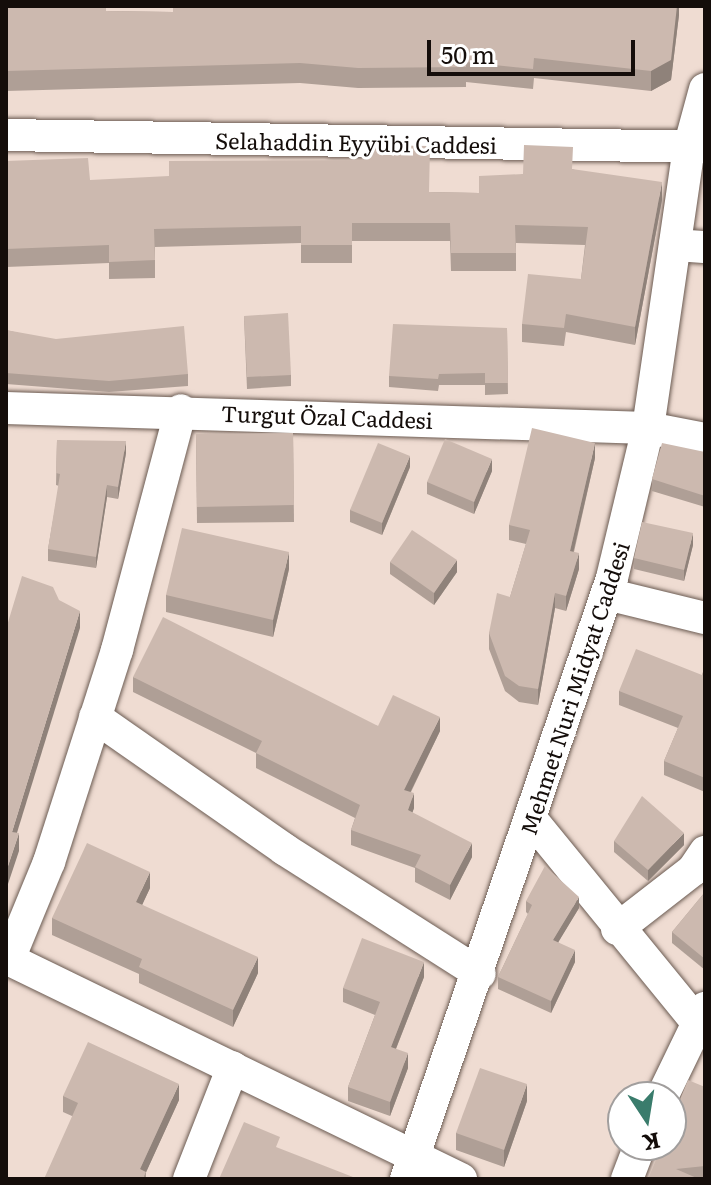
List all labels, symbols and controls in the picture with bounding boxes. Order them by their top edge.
scale bar [431,24,639,74]
text: 50 m [441,36,495,71]
street label: Selahaddin Eyyübi Caddesi [215,126,497,158]
street label: Turgut Özal Caddesi [221,399,433,433]
street label: Mehmet Nuri Midyat Caddesi [514,538,634,838]
north arrow [607,1081,687,1161]
text: K [640,1125,664,1161]

